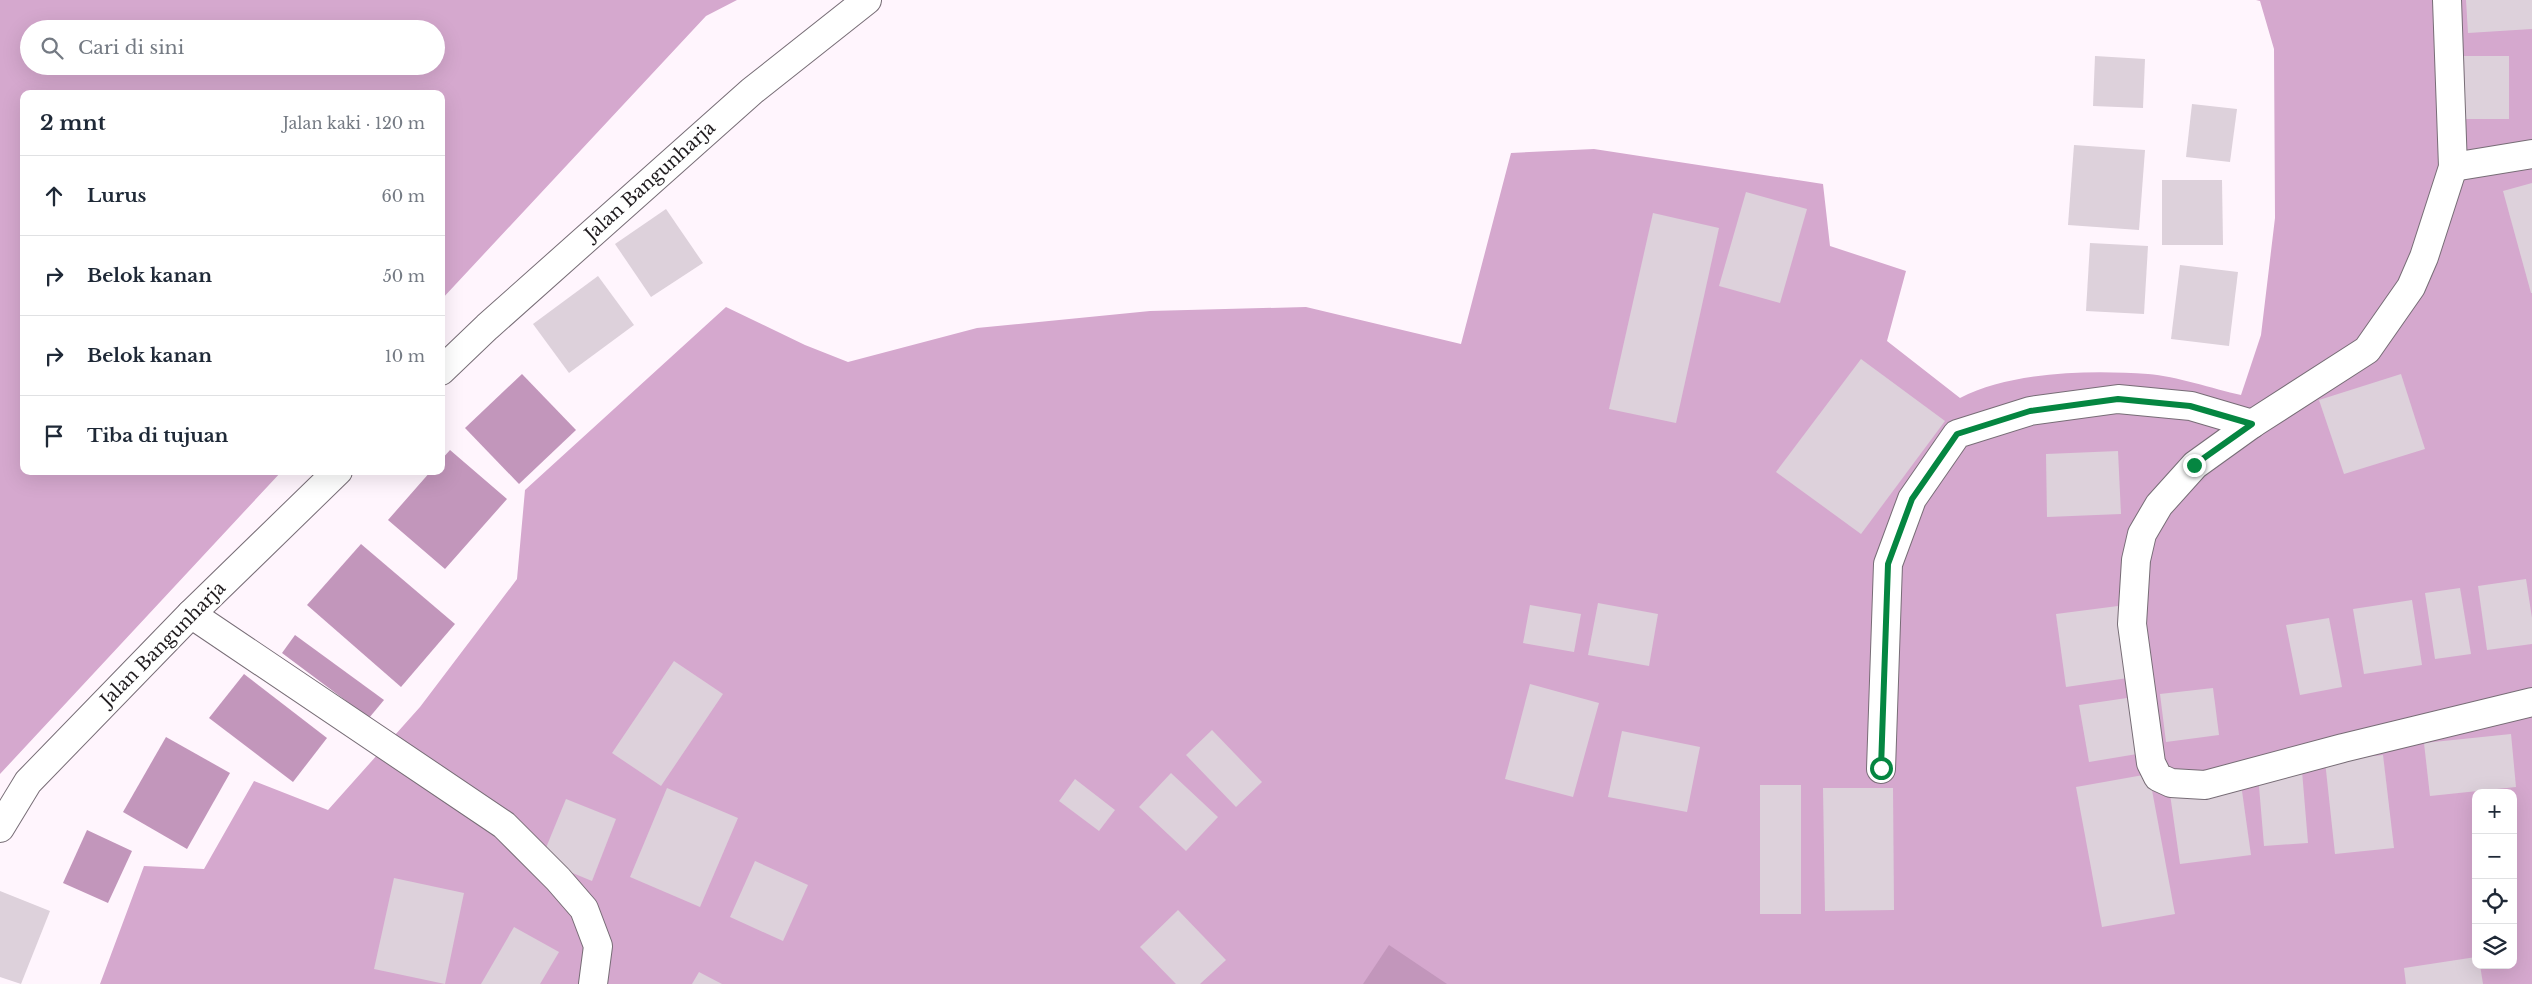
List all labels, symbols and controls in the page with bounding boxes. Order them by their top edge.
search box [20,20,445,75]
icon: search [38,34,66,62]
text: Cari di sini [78,36,184,59]
text: 2 mnt [40,110,106,136]
text: Jalan kaki · 120 m [283,113,425,133]
street label: Jalan Bangunharja [579,117,720,247]
icon: ahead [40,182,68,210]
text: Lurus [87,184,146,207]
text: 60 m [382,186,425,206]
icon: right [40,262,68,290]
text: Belok kanan [87,264,212,287]
text: 50 m [383,266,425,286]
icon: right [40,342,68,370]
text: Belok kanan [87,344,212,367]
text: 10 m [385,346,425,366]
icon: arrive [40,422,68,450]
text: Tiba di tujuan [87,424,228,447]
route end [2183,454,2206,477]
street label: Jalan Bangunharja [95,577,230,712]
route start [1870,757,1893,780]
map controls [2472,789,2517,969]
button: + [2472,789,2517,834]
button: − [2472,834,2517,879]
button: locate [2472,879,2517,924]
button: layers [2472,924,2517,969]

